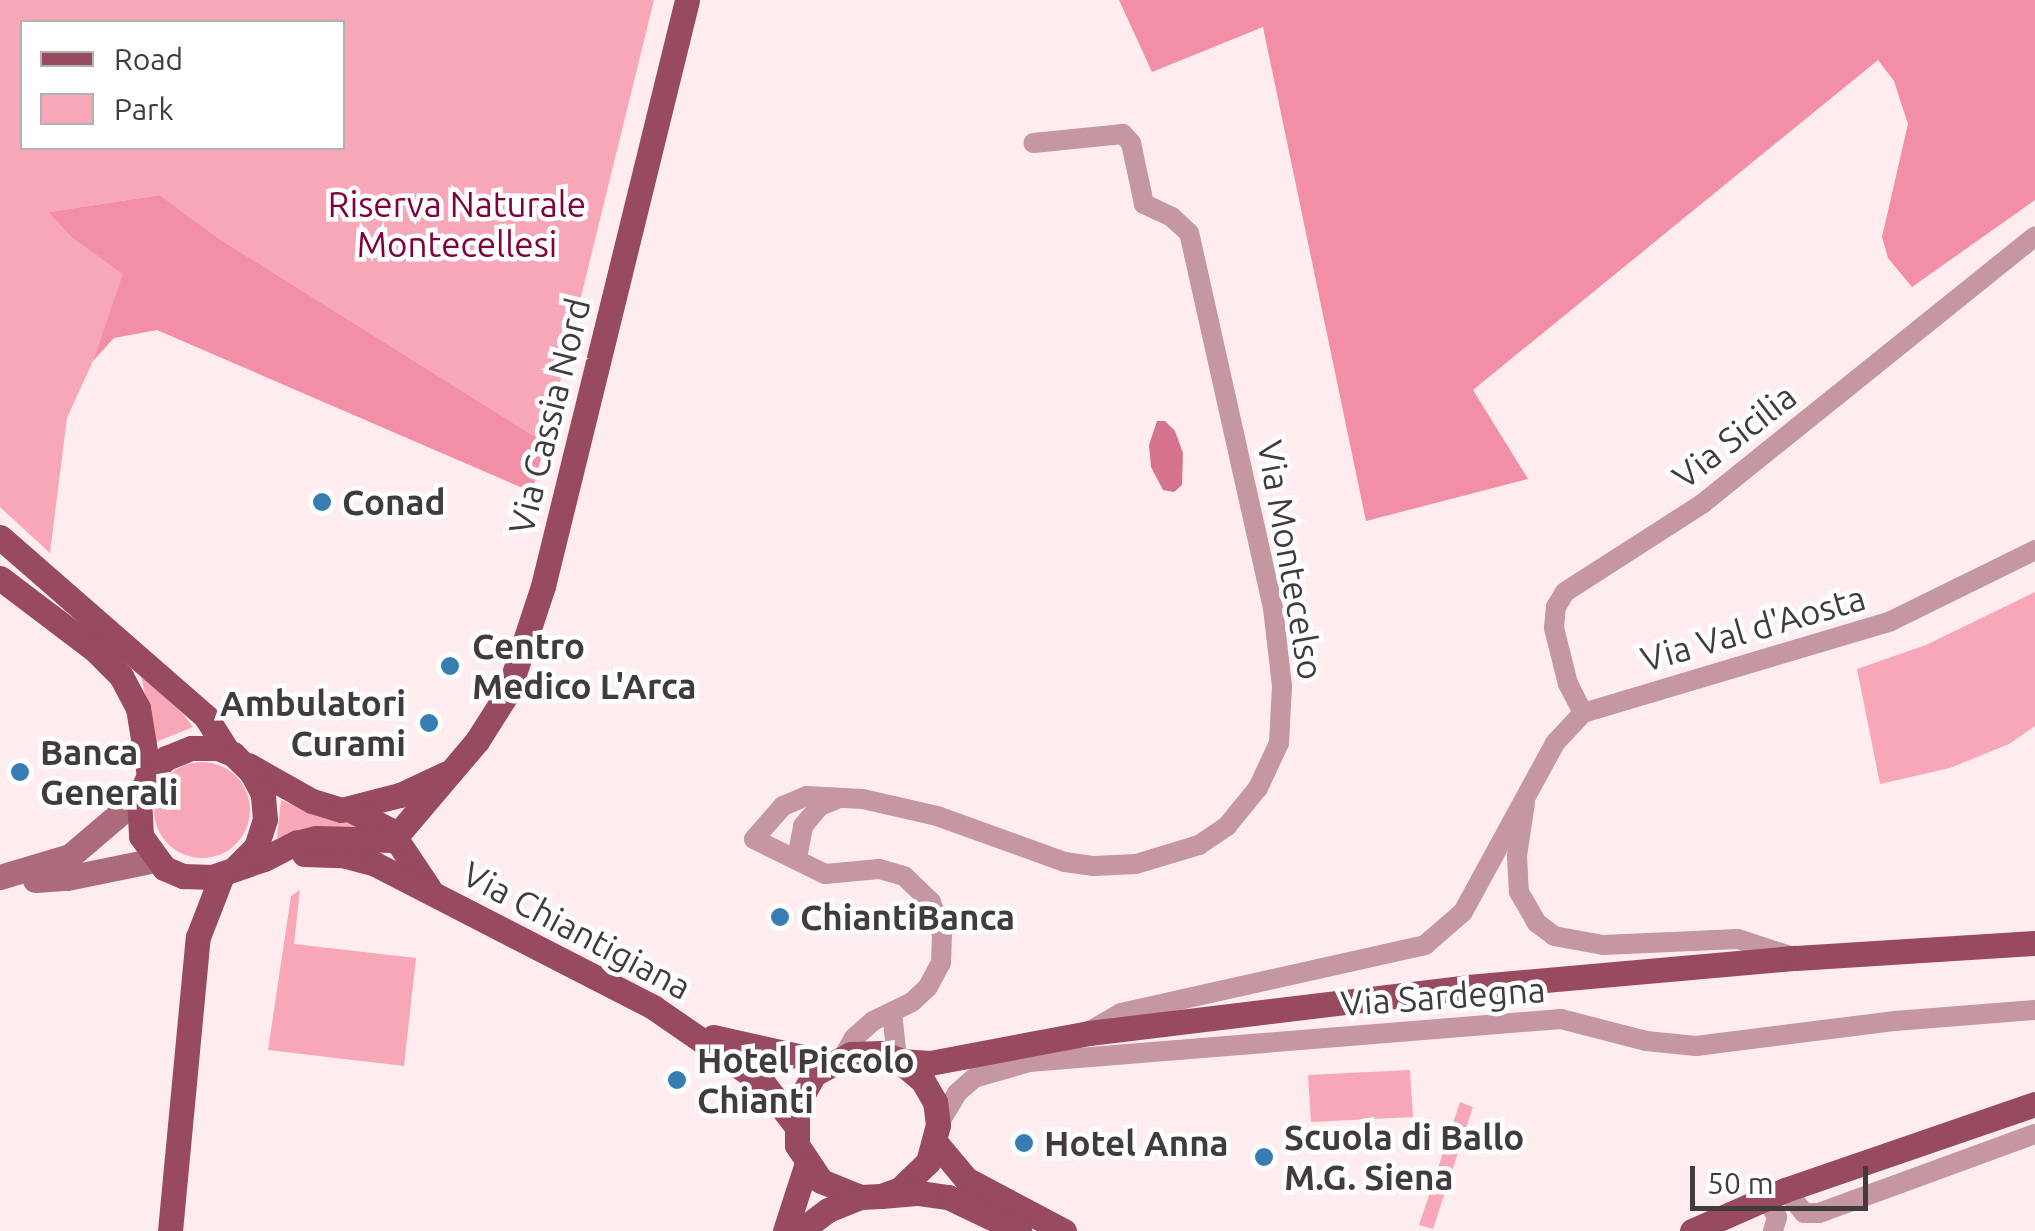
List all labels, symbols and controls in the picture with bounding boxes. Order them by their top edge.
legend [20,20,345,150]
text: Road [114,42,183,76]
text: Park [114,92,174,126]
park label: Riserva Naturale Montecellesi [328,183,586,265]
street label: Via Cassia Nord [499,294,599,538]
street label: Via Sicilia [1664,375,1804,497]
street label: Via Montecelso [1249,437,1333,683]
place label: Conad [342,481,446,523]
marker: Conad [311,491,333,513]
street label: Via Val d'Aosta [1636,576,1870,680]
place label: Centro Medico L'Arca [472,625,697,707]
marker: Centro Medico L'Arca [437,653,463,679]
place label: Ambulatori Curami [220,682,406,764]
marker: Ambulatori Curami [416,710,442,736]
place label: Banca Generali [40,731,178,813]
marker: Banca Generali [9,761,31,783]
street label: Via Chiantigiana [456,852,698,1008]
place label: ChiantiBanca [800,896,1015,938]
marker: ChiantiBanca [769,906,791,928]
street label: Via Sardegna [1339,968,1547,1024]
place label: Hotel Piccolo Chianti [697,1039,915,1121]
marker: Hotel Piccolo Chianti [666,1069,688,1091]
place label: Scuola di Ballo M.G. Siena [1284,1116,1524,1198]
place label: Hotel Anna [1044,1122,1229,1164]
marker: Hotel Anna [1013,1132,1035,1154]
marker: Scuola di Ballo M.G. Siena [1253,1146,1275,1168]
scale bar [1695,1146,1872,1208]
text: 50 m [1707,1166,1774,1200]

